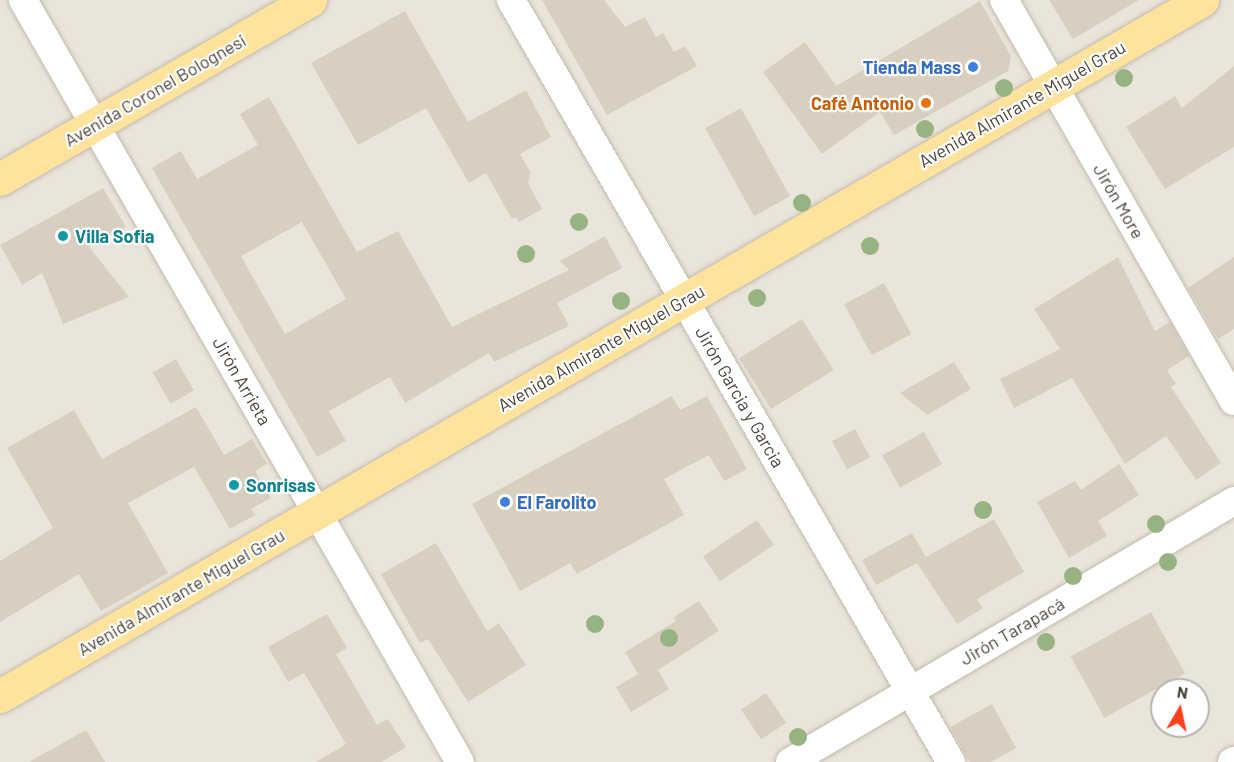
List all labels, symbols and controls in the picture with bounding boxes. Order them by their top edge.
street label: Avenida Coronel Bolognesi [60,29,250,151]
street label: Avenida Almirante Miguel Grau [915,36,1129,172]
place label: Tienda Mass [863,56,961,78]
marker: Tienda Mass [966,60,980,74]
place label: Café Antonio [811,92,914,114]
marker: Café Antonio [919,96,933,110]
street label: Jirón More [1089,160,1149,242]
place label: Villa Sofia [75,225,154,247]
marker: Villa Sofia [56,229,70,243]
street label: Avenida Almirante Miguel Grau [494,280,708,416]
street label: Jirón Garcia y Garcia [691,323,789,471]
street label: Jirón Arrieta [208,333,276,429]
place label: Sonrisas [246,474,316,496]
marker: Sonrisas [227,478,241,492]
place label: El Farolito [517,491,597,513]
marker: El Farolito [498,495,512,509]
street label: Avenida Almirante Miguel Grau [74,524,288,660]
street label: Jirón Tarapacá [956,592,1068,670]
north arrow [1150,678,1210,738]
text: N [1176,681,1189,702]

